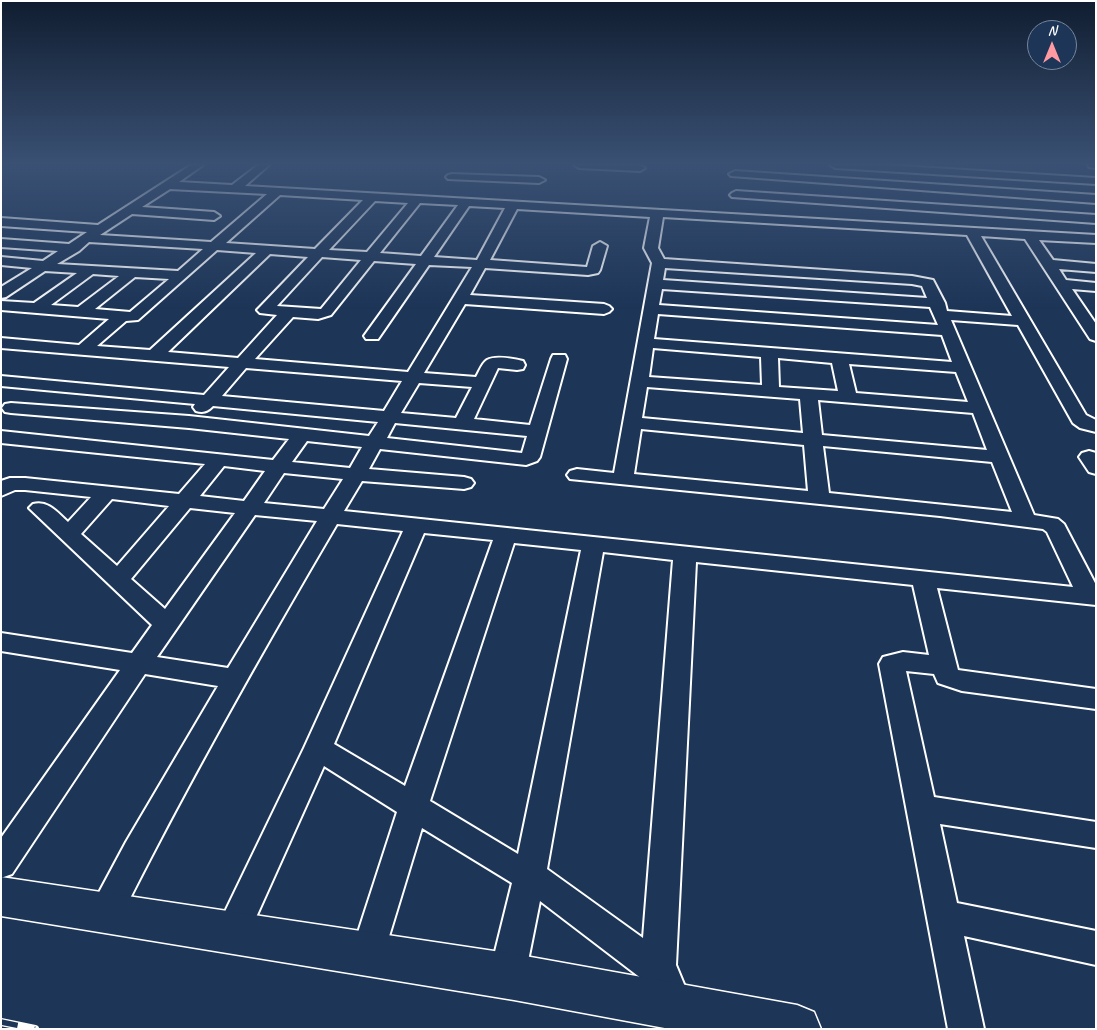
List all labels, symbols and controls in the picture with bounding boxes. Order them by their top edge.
north arrow [1027,20,1077,70]
text: N [1048,22,1056,39]

